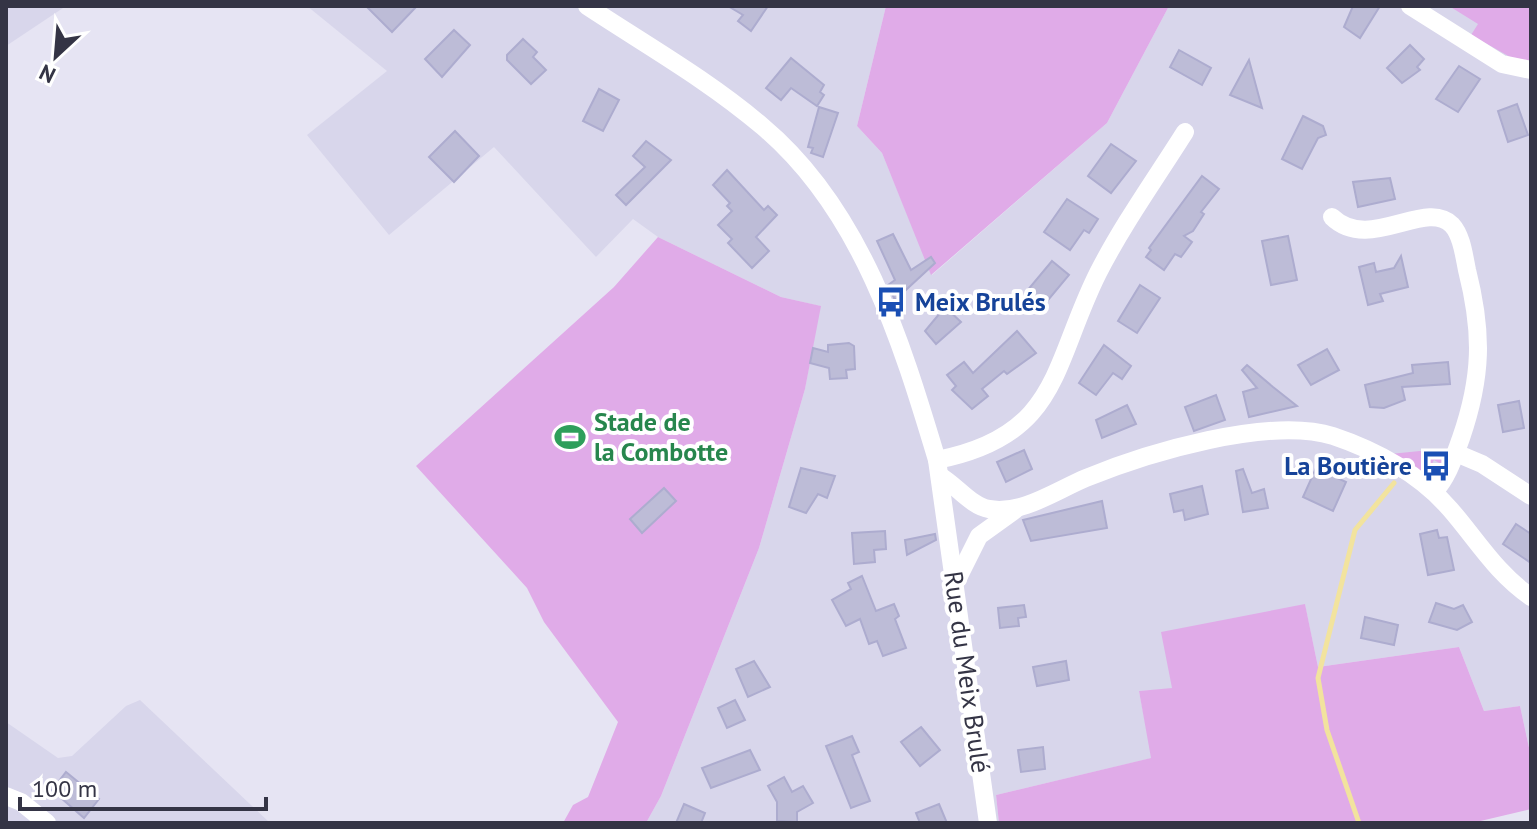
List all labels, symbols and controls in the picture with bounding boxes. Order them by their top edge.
north arrow [16,16,96,96]
text: N [35,58,60,90]
bus stop icon: Meix Brulés [874,285,908,319]
place label: Meix Brulés [915,285,1046,318]
place label: Stade de la Combotte [594,405,728,468]
sports icon: Stade de la Combotte [553,420,587,454]
place label: La Boutière [1284,449,1412,482]
bus stop icon: La Boutière [1419,449,1453,483]
street label: Rue du Meix Brulé [937,569,998,775]
scale bar [20,761,266,811]
text: 100 m [32,773,97,804]

